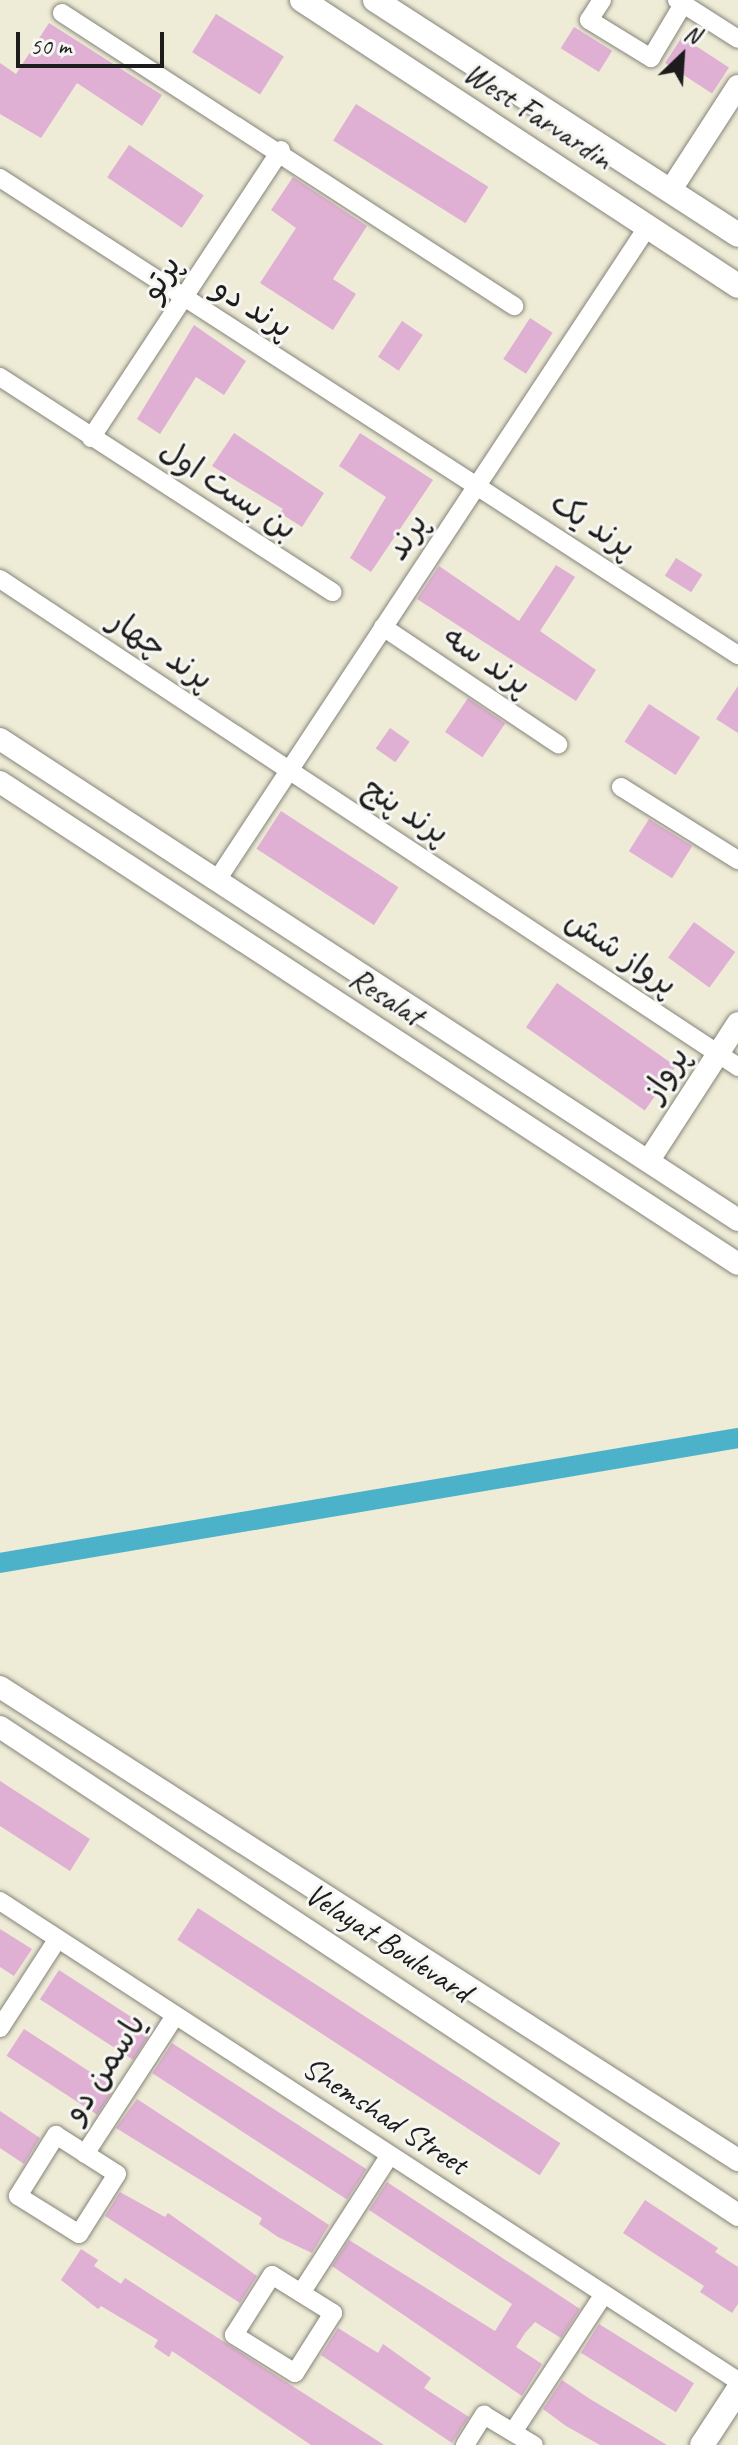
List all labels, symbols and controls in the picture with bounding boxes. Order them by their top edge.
scale bar [20,16,168,66]
north arrow [642,16,722,96]
text: N [680,19,704,50]
text: 50 m [30,31,71,61]
street label: West Farvardin [456,54,620,178]
street label: پرتو [132,248,190,308]
street label: پرند دو [206,269,300,347]
street label: بن بست اول [152,431,304,549]
street label: پرند یک [543,483,643,567]
street label: پرند [378,506,436,568]
street label: پرند چهار [102,601,220,699]
street label: پرند سه [436,618,538,704]
street label: پرند پنج [356,769,456,853]
street label: پرواز شش [558,902,684,1004]
street label: Resalat [342,959,430,1035]
street label: پرواز [634,1039,698,1109]
street label: Velayat Boulevard [298,1875,478,2011]
street label: یاسمن دو [56,2006,154,2130]
street label: Shemshad Street [295,2048,475,2184]

